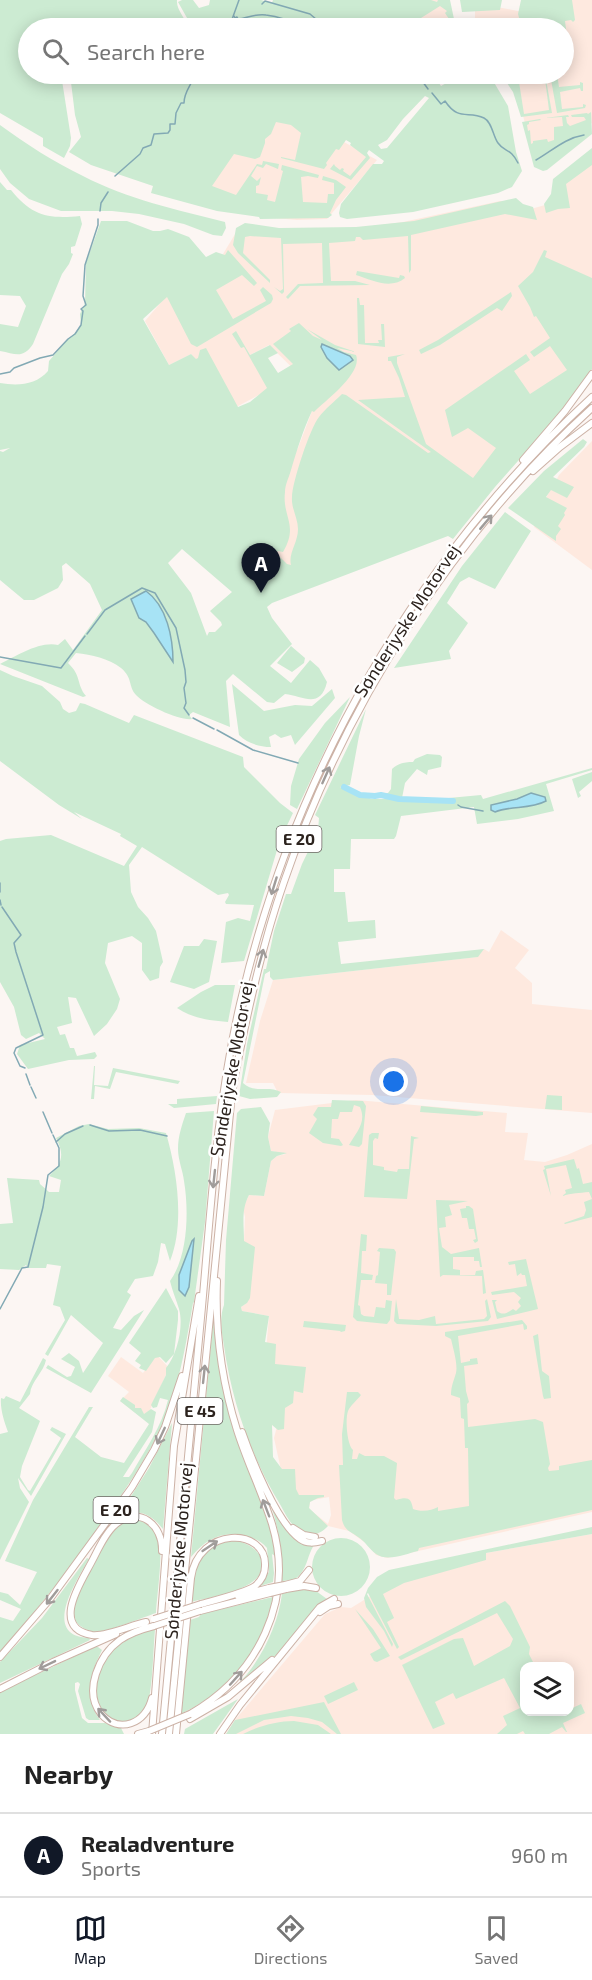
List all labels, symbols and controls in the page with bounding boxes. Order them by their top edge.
search box [18,18,574,84]
icon: search [39,35,72,68]
text: Search here [87,38,205,64]
one-way arrow [479,514,492,530]
street label: Sønderjyske Motorvej [349,540,464,701]
pin: A [242,544,280,593]
one-way arrow [321,767,333,785]
road number: E 20 [276,826,322,852]
one-way arrow [268,876,279,895]
one-way arrow [255,949,267,968]
street label: Sønderjyske Motorvej [205,979,257,1158]
your location [379,1067,408,1096]
one-way arrow [208,1169,219,1189]
one-way arrow [199,1364,210,1384]
road number: E 45 [178,1398,222,1424]
one-way arrow [154,1426,166,1444]
street label: Sønderjyske Motorvej [159,1461,197,1640]
road number: E 20 [94,1497,138,1523]
one-way arrow [260,1499,271,1518]
one-way arrow [201,1540,218,1552]
one-way arrow [45,1589,58,1605]
one-way arrow [38,1659,56,1671]
map controls [520,1662,574,1716]
button: layers [520,1662,574,1716]
one-way arrow [229,1671,243,1686]
one-way arrow [97,1708,111,1723]
text: Nearby [24,1758,113,1789]
text: Realadventure [81,1830,235,1856]
text: A [37,1843,50,1867]
text: 960 m [511,1843,568,1867]
text: Sports [81,1856,141,1880]
tab: Map [74,1912,107,1967]
tab: Directions [254,1912,327,1967]
tab: Saved [475,1912,518,1967]

